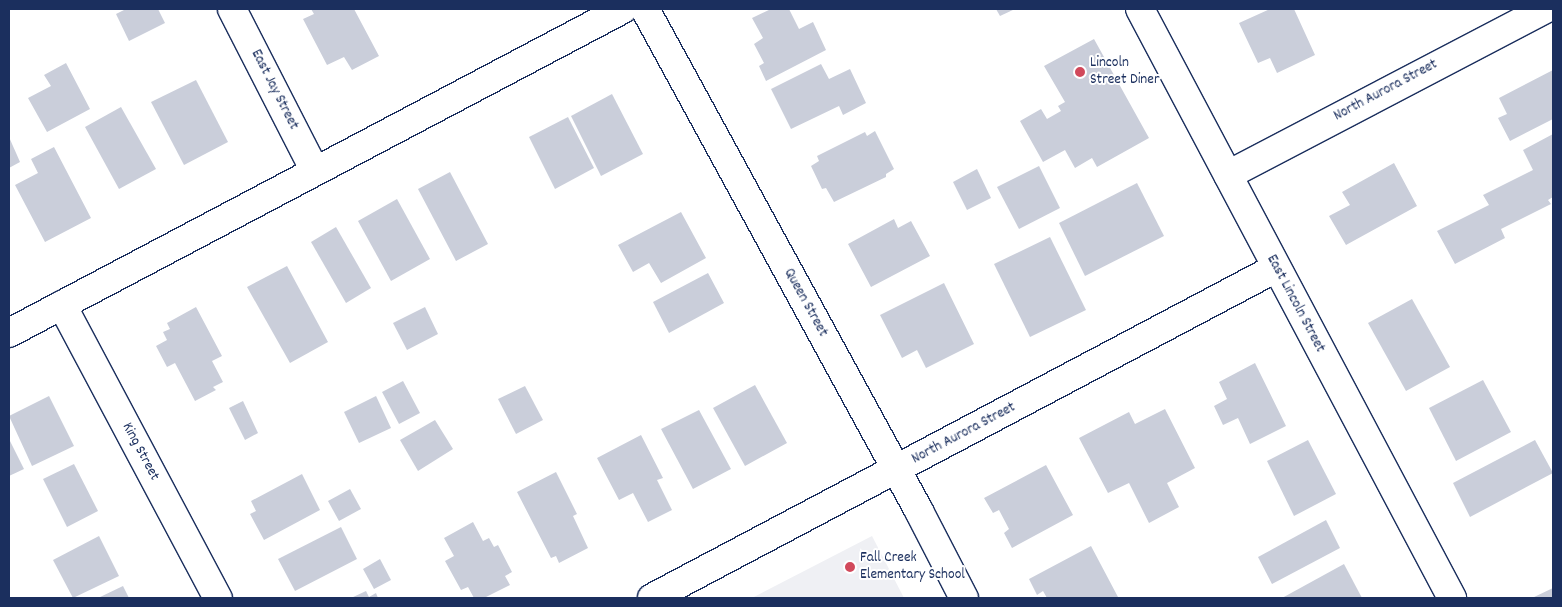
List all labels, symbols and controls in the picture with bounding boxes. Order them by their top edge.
street label: East Jay Street [246,47,302,133]
place label: Lincoln Street Diner [1090,54,1159,89]
street label: North Aurora Street [1331,56,1441,126]
marker: Lincoln Street Diner [1074,66,1086,78]
street label: East Lincoln Street [1262,252,1328,356]
street label: Queen Street [779,266,831,340]
street label: North Aurora Street [909,399,1019,469]
street label: King Street [117,420,163,484]
place label: Fall Creek Elementary School [860,549,965,584]
marker: Fall Creek Elementary School [844,561,856,573]

